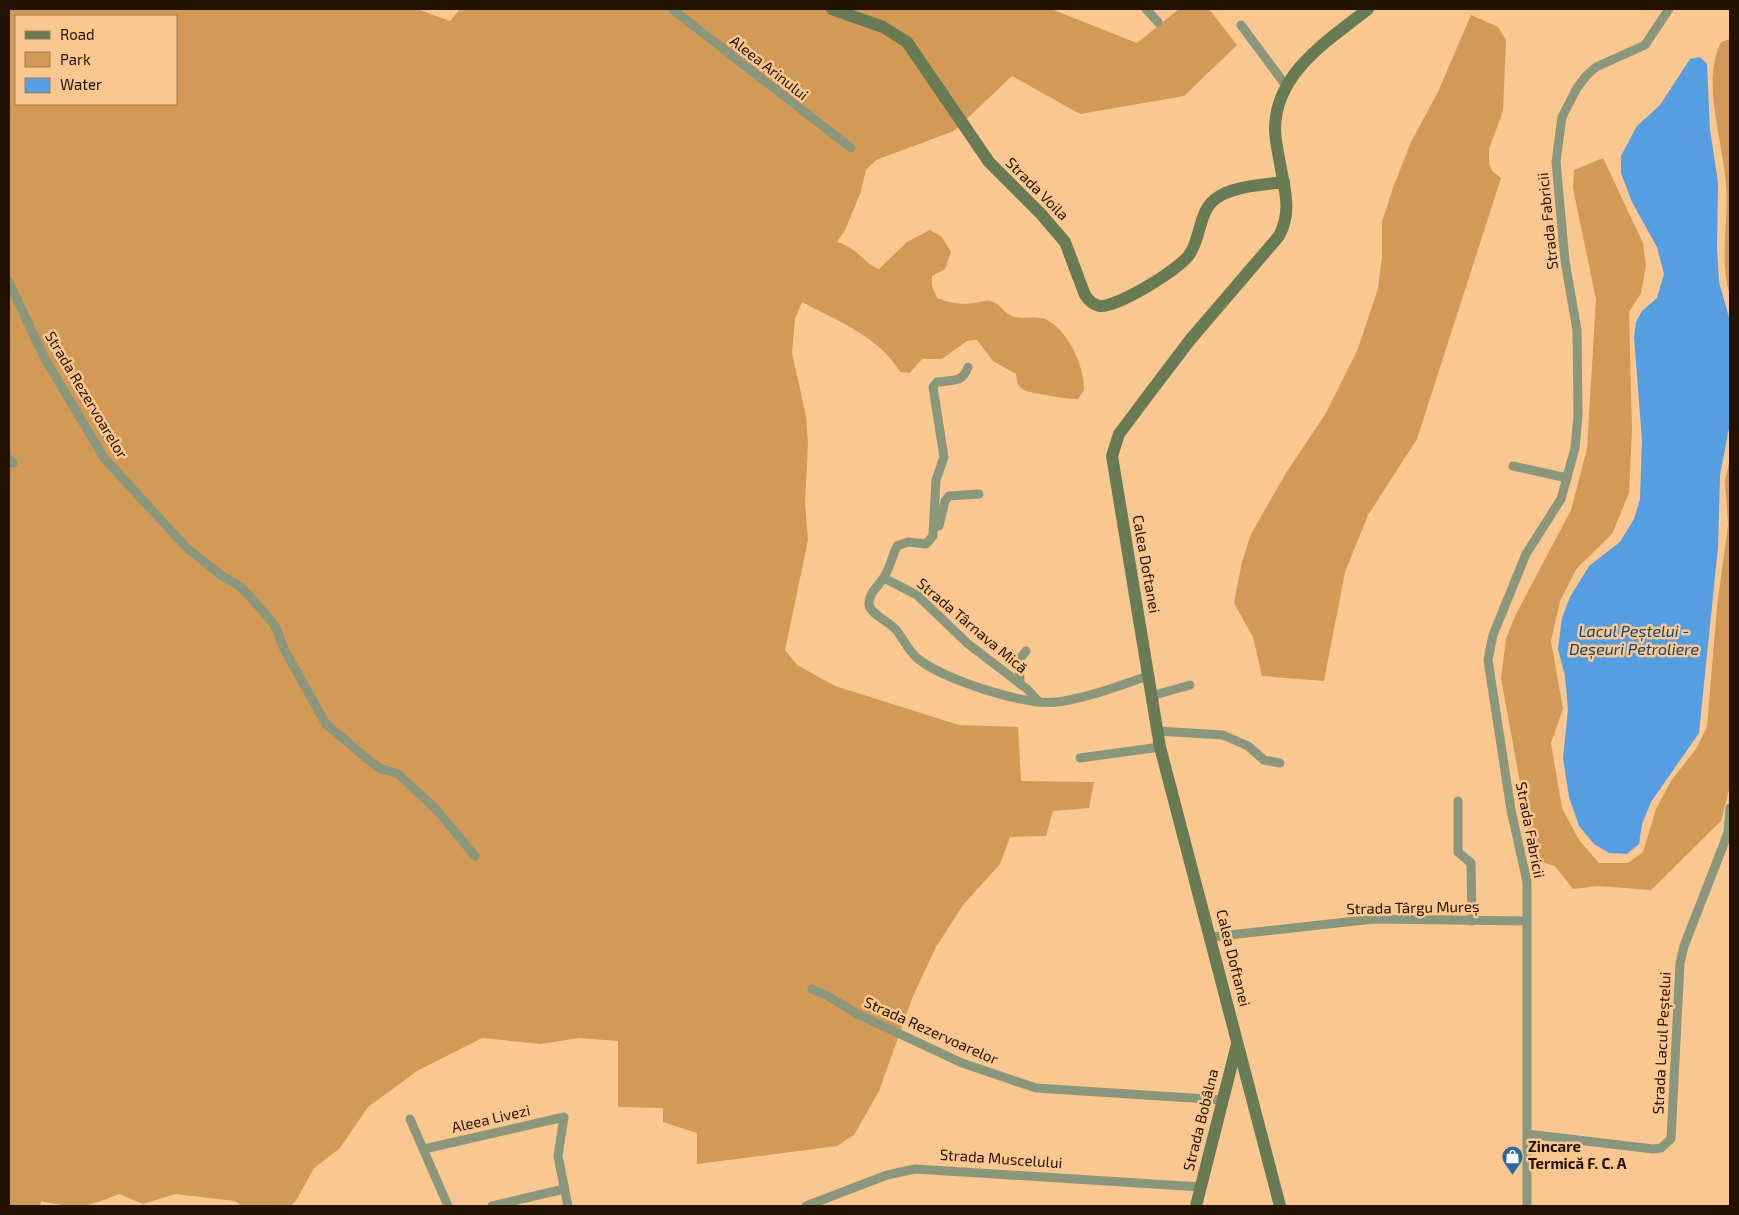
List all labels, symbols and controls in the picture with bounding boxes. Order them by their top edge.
legend [15,15,178,105]
text: Road [60,25,95,43]
street label: Aleea Arinului [727,31,812,103]
text: Park [60,50,91,68]
text: Water [60,75,102,93]
street label: Strada Voila [1002,153,1073,224]
street label: Strada Fabricii [1533,172,1561,271]
street label: Strada Rezervoarelor [42,328,132,461]
street label: Calea Doftanei [1129,513,1164,614]
street label: Strada Târnava Mică [914,574,1031,677]
water label: Lacul Peștelui - Deșeuri Petroliere [1569,621,1699,660]
street label: Strada Fabricii [1513,780,1549,879]
street label: Strada Târgu Mureș [1346,897,1480,919]
street label: Calea Doftanei [1213,907,1255,1008]
street label: Strada Lacul Peștelui [1648,971,1676,1115]
street label: Strada Rezervoarelor [862,992,1001,1068]
street label: Strada Bobâlna [1179,1067,1221,1173]
street label: Aleea Livezi [450,1100,532,1136]
place label: Zincare Termică F. C. A [1528,1137,1627,1172]
shop icon: Zincare Termică F. C. A [1500,1144,1524,1175]
street label: Strada Muscelului [939,1145,1063,1171]

